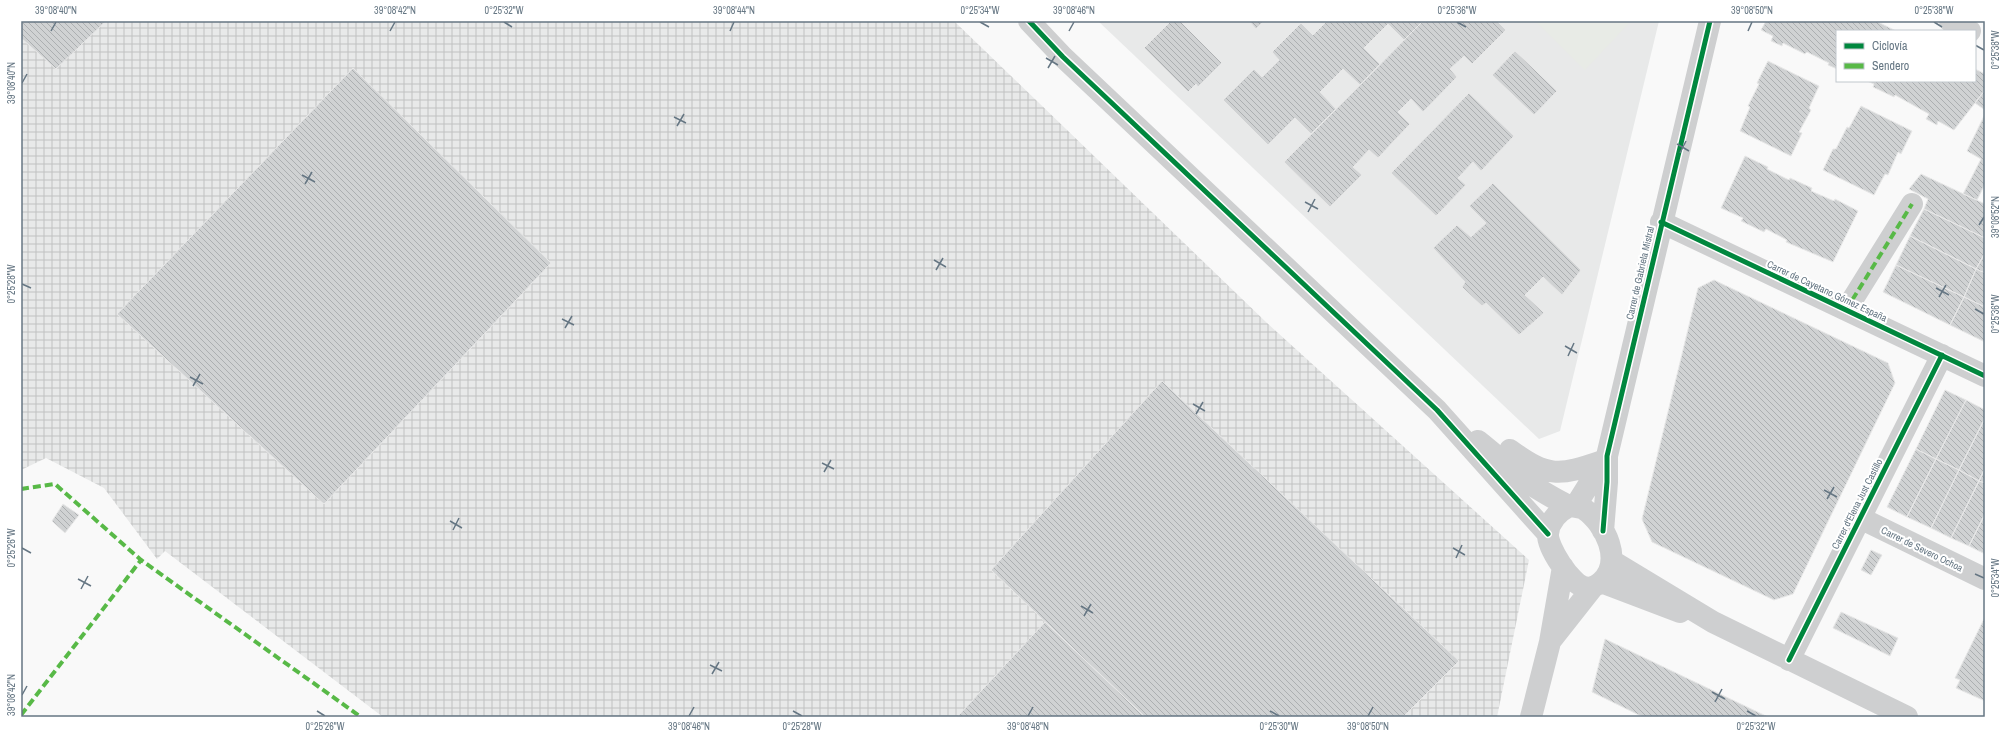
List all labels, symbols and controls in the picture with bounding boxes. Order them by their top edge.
text: 39°08'40"N [35,4,77,17]
text: 39°08'42"N [374,4,416,17]
text: 0°25'32"W [484,4,524,17]
text: 39°08'44"N [713,4,755,17]
text: 0°25'34"W [960,4,1000,17]
text: 39°08'46"N [1053,4,1095,17]
text: 0°25'36"W [1437,4,1477,17]
text: 39°08'50"N [1731,4,1773,17]
text: 0°25'38"W [1914,4,1954,17]
legend [1836,30,1976,82]
text: 0°25'38"W [1989,30,2002,70]
text: Ciclovía [1872,38,1908,54]
text: Sendero [1872,58,1909,74]
text: 39°08'40"N [5,62,18,104]
text: 39°08'52"N [1989,196,2002,238]
street label: Carrer de Gabriela Mistral [1623,225,1657,321]
street label: Carrer de Cayetano Gómez España [1765,257,1889,325]
text: 0°25'28"W [5,264,18,304]
text: 0°25'36"W [1989,294,2002,334]
street label: Carrer d'Elena Just Castillo [1829,456,1886,551]
street label: Carrer de Severo Ochoa [1879,524,1965,575]
text: 0°25'26"W [5,528,18,568]
text: 0°25'34"W [1989,558,2002,598]
text: 39°08'42"N [5,674,18,716]
text: 0°25'26"W [305,720,345,733]
text: 39°08'46"N [668,720,710,733]
text: 0°25'28"W [782,720,822,733]
text: 39°08'48"N [1007,720,1049,733]
text: 0°25'30"W [1259,720,1299,733]
text: 39°08'50"N [1347,720,1389,733]
text: 0°25'32"W [1736,720,1776,733]

